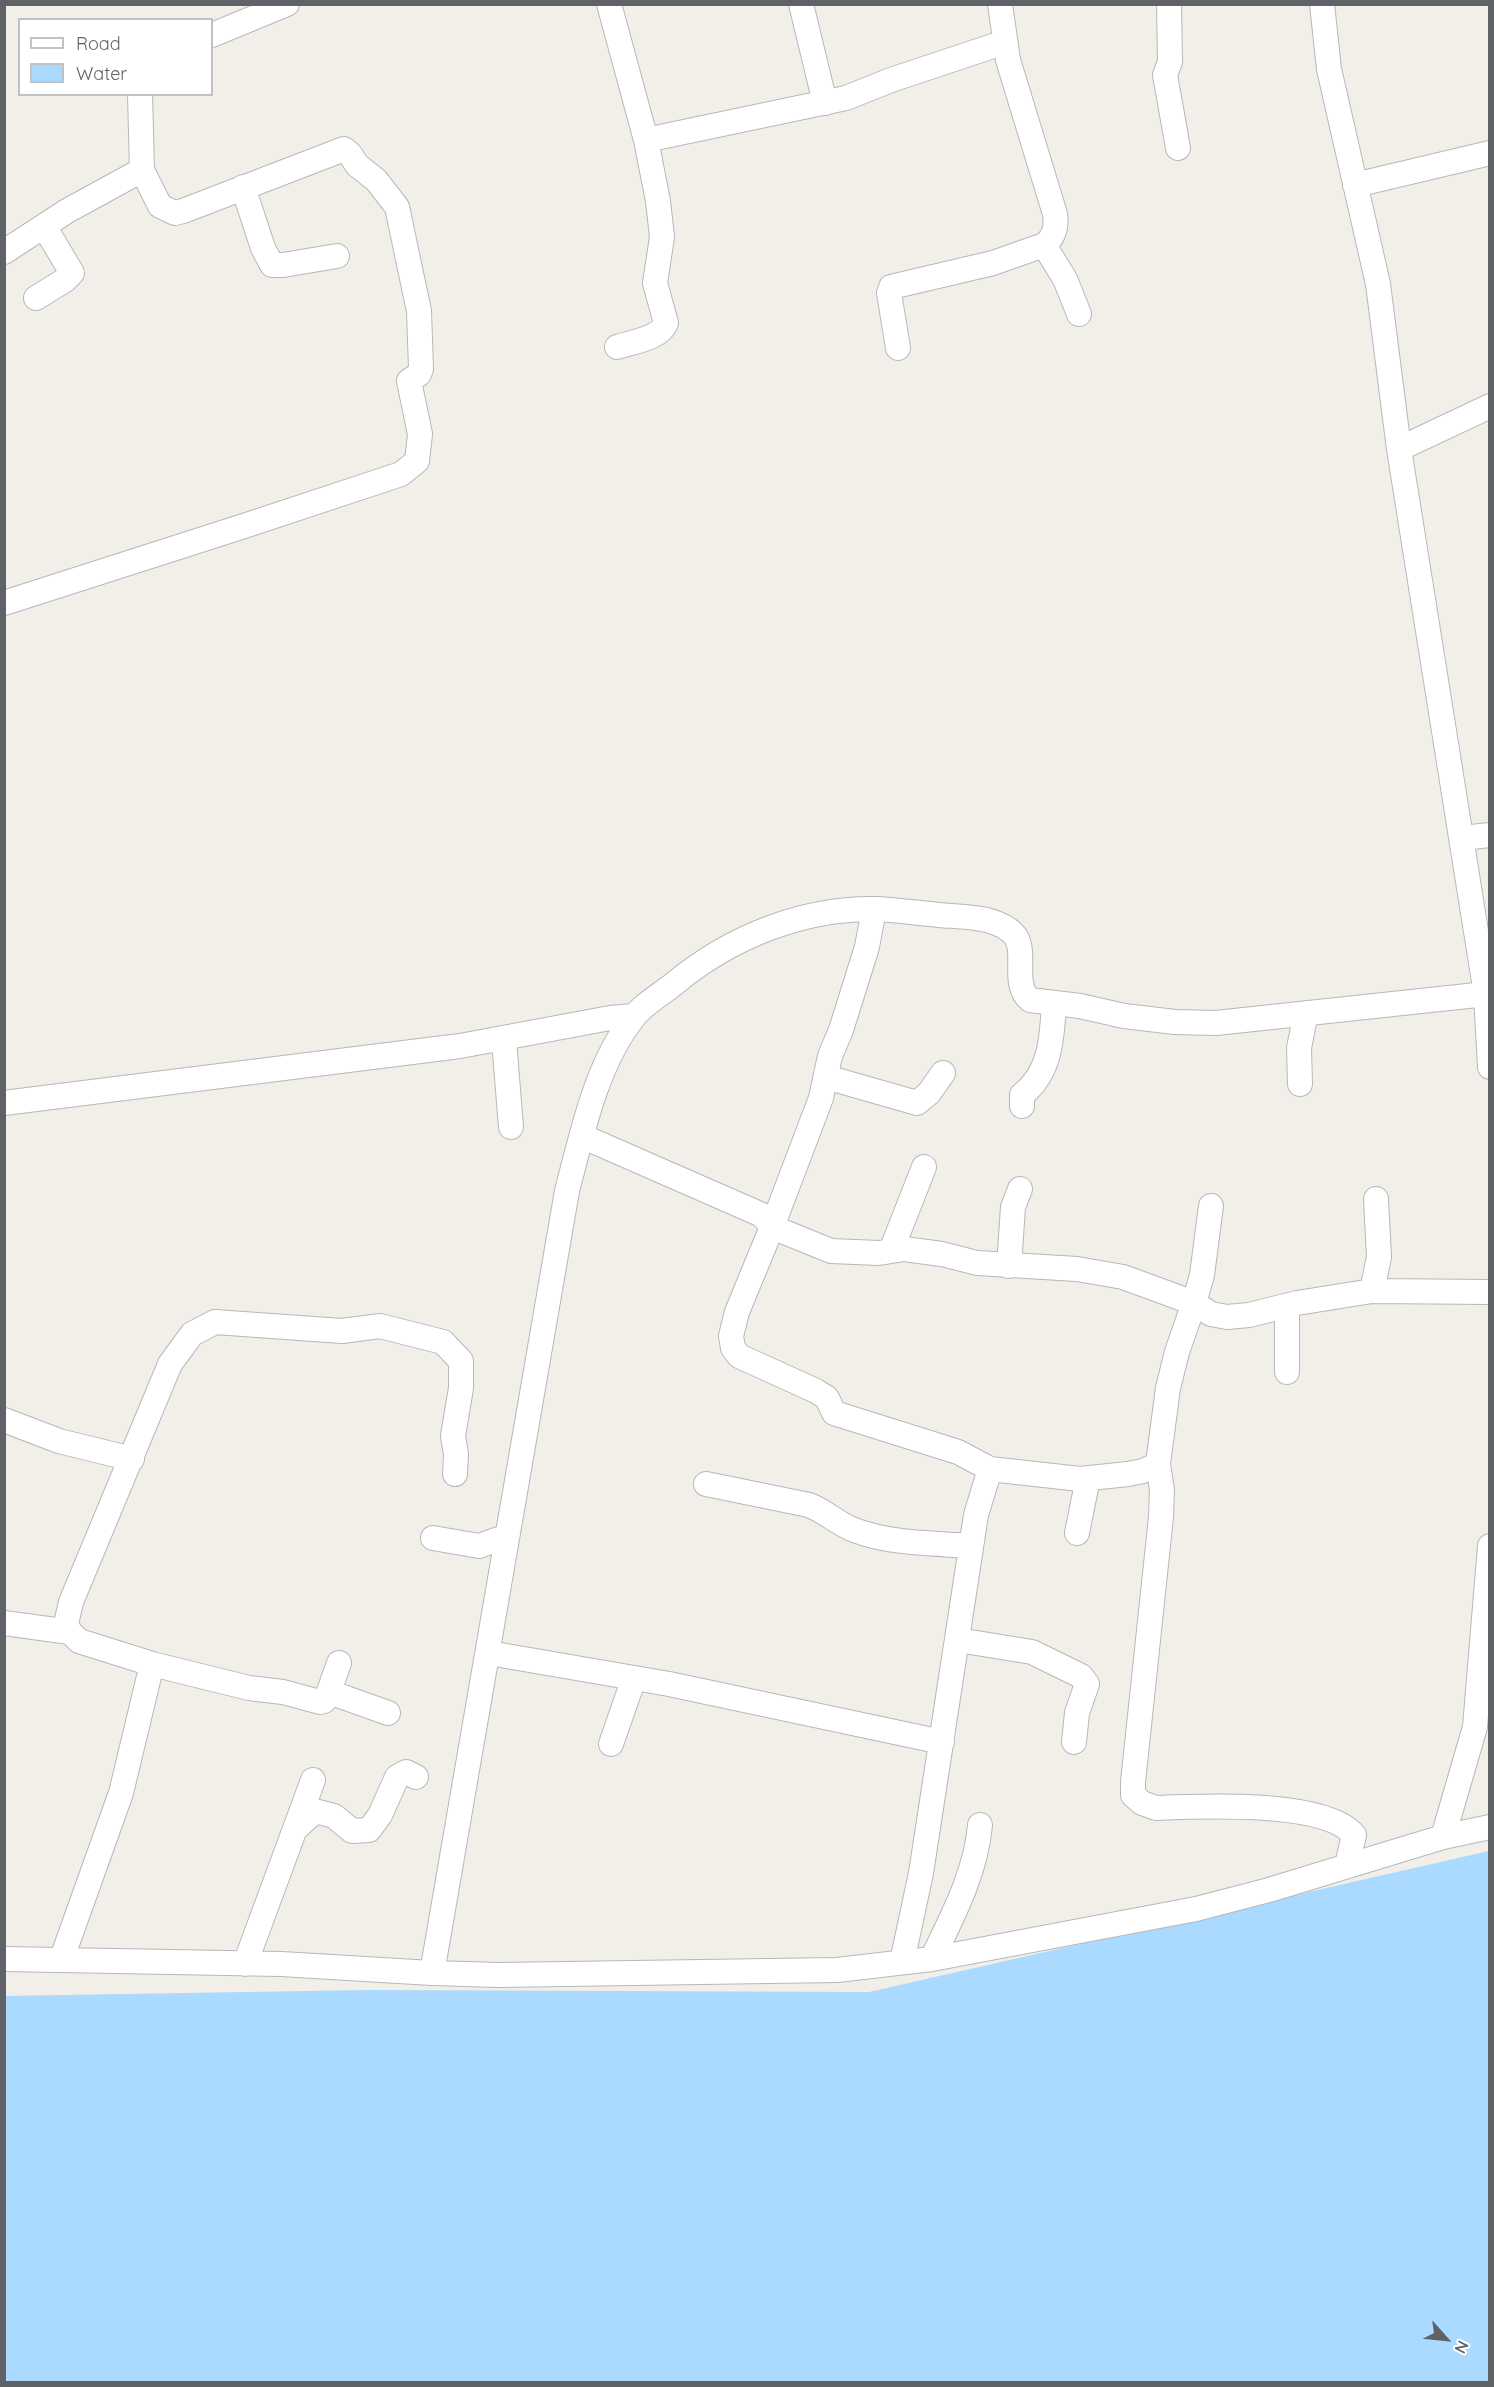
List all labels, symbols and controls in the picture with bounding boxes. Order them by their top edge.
legend [18,18,213,96]
text: Road [76,32,121,55]
text: Water [76,62,127,85]
north arrow [1416,2309,1476,2369]
text: N [1450,2337,1474,2357]

